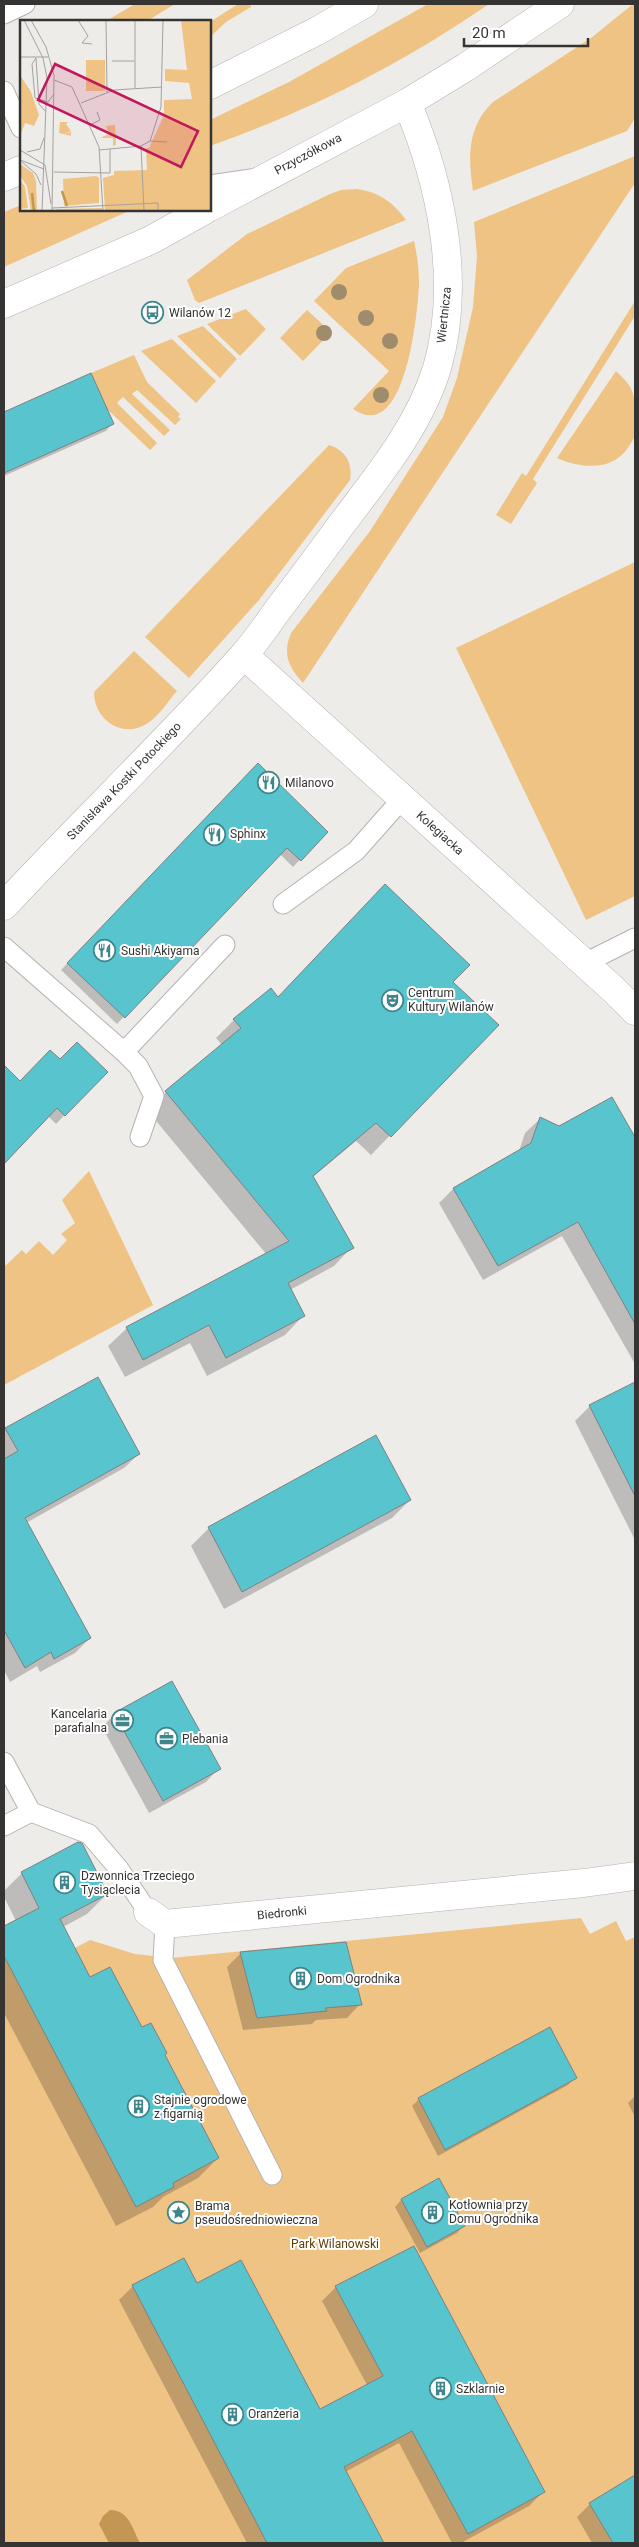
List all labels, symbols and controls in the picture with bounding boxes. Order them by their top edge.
scale bar [464,15,588,47]
inset map [20,20,211,211]
text: 20 m [472,24,506,42]
street label: Przyczółkowa [272,130,344,178]
street label: Wiertnicza [434,286,454,344]
bus stop icon: Wilanów 12 [141,301,165,325]
place label: Wilanów 12 [169,306,231,320]
street label: Stanisława Kostki Potockiego [64,719,184,843]
restaurant icon: Milanovo [257,771,281,795]
place label: Milanovo [285,776,334,790]
street label: Kolegiacka [414,808,466,858]
restaurant icon: Sphinx [202,822,226,846]
place label: Sphinx [230,827,266,841]
restaurant icon: Sushi Akiyama [93,939,117,963]
place label: Sushi Akiyama [121,944,199,958]
place label: Centrum Kultury Wilanów [408,986,494,1014]
theatre icon: Centrum Kultury Wilanów [380,988,404,1012]
place label: Kancelaria parafialna [51,1707,107,1735]
office icon: Kancelaria parafialna [111,1709,135,1733]
office icon: Plebania [154,1727,178,1751]
place label: Plebania [182,1732,228,1746]
place label: Dzwonnica Trzeciego Tysiąclecia [81,1869,195,1897]
building icon: Dzwonnica Trzeciego Tysiąclecia [53,1871,77,1895]
street label: Biedronki [256,1903,308,1923]
building icon: Dom Ogrodnika [289,1967,313,1991]
place label: Dom Ogrodnika [317,1972,400,1986]
place label: Stajnie ogrodowe z figarnią [154,2093,247,2121]
building icon: Stajnie ogrodowe z figarnią [126,2095,150,2119]
place label: Kotłownia przy Domu Ogrodnika [449,2198,539,2226]
place label: Brama pseudośredniowieczna [195,2199,318,2227]
building icon: Kotłownia przy Domu Ogrodnika [421,2200,445,2224]
place icon: Brama pseudośredniowieczna [167,2201,191,2225]
park label: Park Wilanowski [291,2237,379,2251]
building icon: Szklarnie [428,2377,452,2401]
place label: Szklarnie [456,2382,505,2396]
building icon: Oranżeria [220,2402,244,2426]
place label: Oranżeria [248,2407,299,2421]

